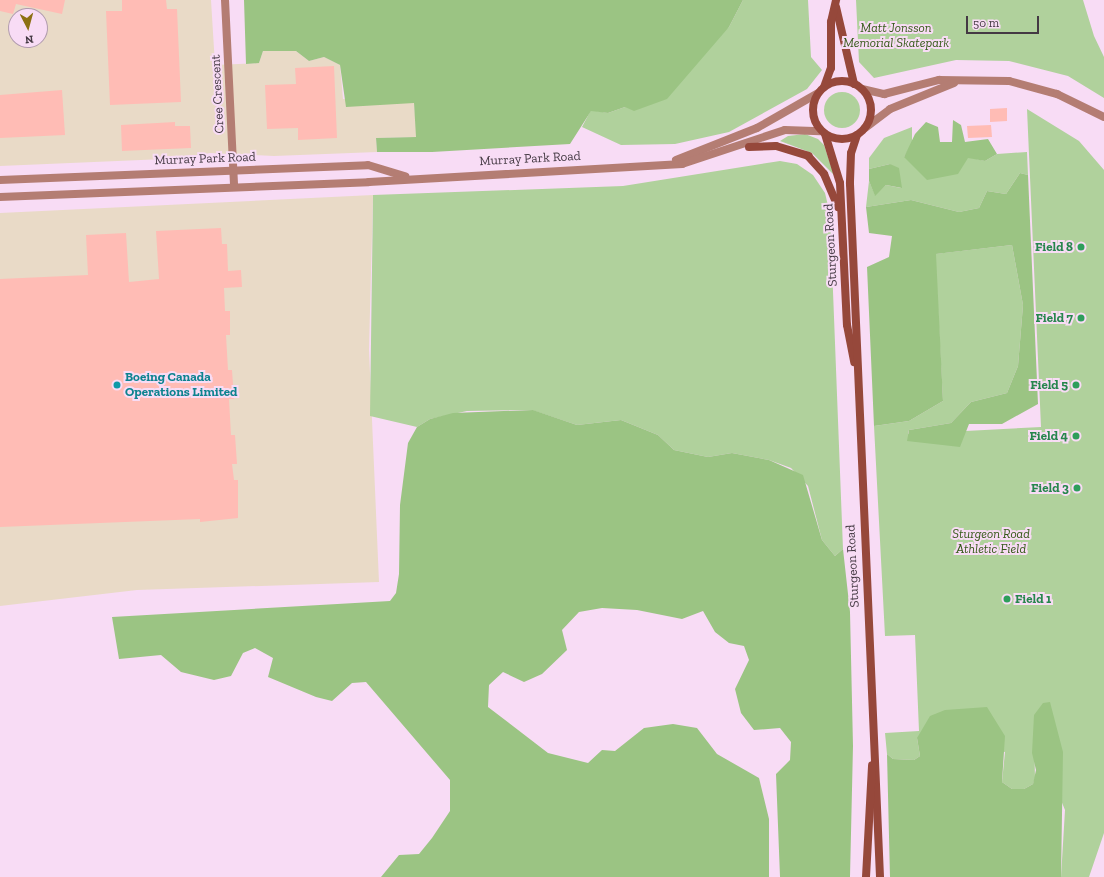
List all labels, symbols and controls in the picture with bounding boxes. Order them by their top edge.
north arrow [8,8,48,48]
scale bar [968,8,1041,34]
text: 50 m [973,16,999,30]
park label: Matt Jonsson Memorial Skatepark [843,21,949,52]
text: N [24,33,34,46]
street label: Cree Crescent [208,54,228,134]
street label: Murray Park Road [154,149,256,169]
street label: Murray Park Road [479,149,581,169]
street label: Sturgeon Road [821,203,841,287]
place label: Field 8 [1035,239,1073,255]
marker: Field 8 [1076,242,1086,252]
place label: Field 7 [1035,310,1073,326]
marker: Field 7 [1076,313,1086,323]
place label: Boeing Canada Operations Limited [125,370,238,401]
place label: Field 5 [1030,377,1068,393]
marker: Boeing Canada Operations Limited [112,380,122,390]
marker: Field 5 [1071,380,1081,390]
place label: Field 4 [1030,428,1068,444]
marker: Field 4 [1071,431,1081,441]
place label: Field 3 [1031,480,1069,496]
marker: Field 3 [1072,483,1082,493]
street label: Sturgeon Road [843,524,863,608]
park label: Sturgeon Road Athletic Field [952,527,1030,558]
place label: Field 1 [1015,591,1051,607]
marker: Field 1 [1002,594,1012,604]

